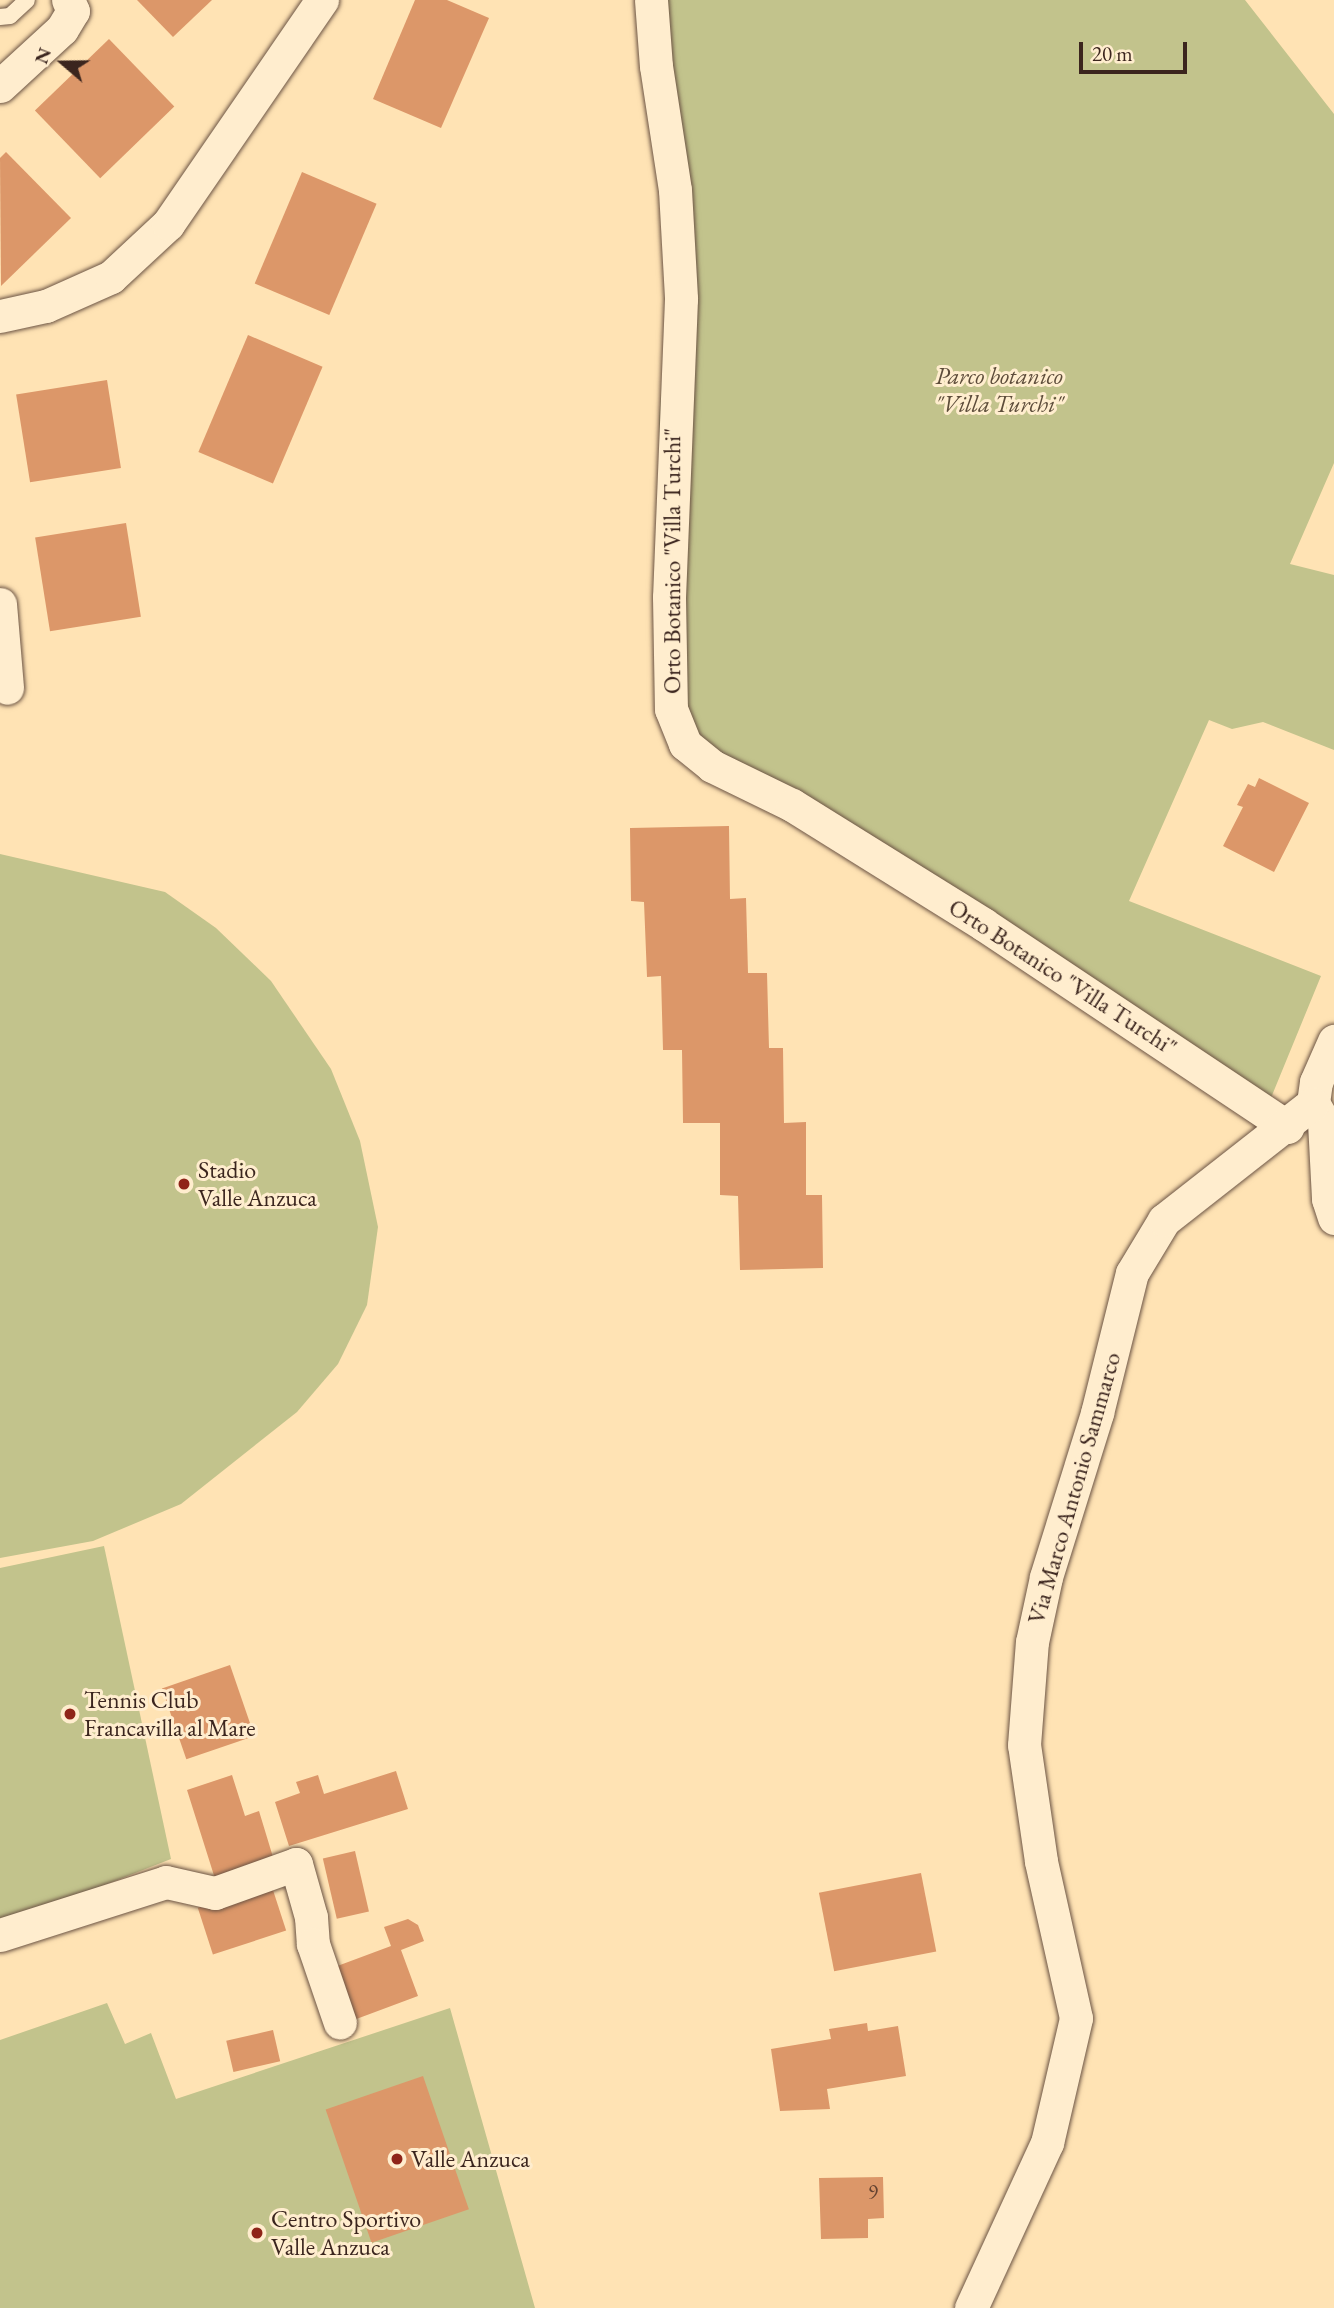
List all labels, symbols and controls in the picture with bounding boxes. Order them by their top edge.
north arrow [28,28,98,98]
scale bar [1082,28,1190,72]
text: 20 m [1092,40,1133,67]
text: N [28,44,57,67]
park label: Parco botanico "Villa Turchi" [935,362,1063,418]
street label: Orto Botanico "Villa Turchi" [658,428,686,694]
street label: Orto Botanico "Villa Turchi" [944,892,1182,1062]
place label: Stadio Valle Anzuca [198,1156,317,1212]
marker: Stadio Valle Anzuca [176,1176,192,1192]
street label: Via Marco Antonio Sammarco [1021,1349,1127,1627]
place label: Tennis Club Francavilla al Mare [84,1686,256,1742]
marker: Tennis Club Francavilla al Mare [62,1706,78,1722]
place label: Valle Anzuca [411,2145,530,2173]
marker: Valle Anzuca [389,2151,405,2167]
house number: 9 [868,2179,878,2205]
place label: Centro Sportivo Valle Anzuca [271,2205,421,2261]
marker: Centro Sportivo Valle Anzuca [249,2225,265,2241]

